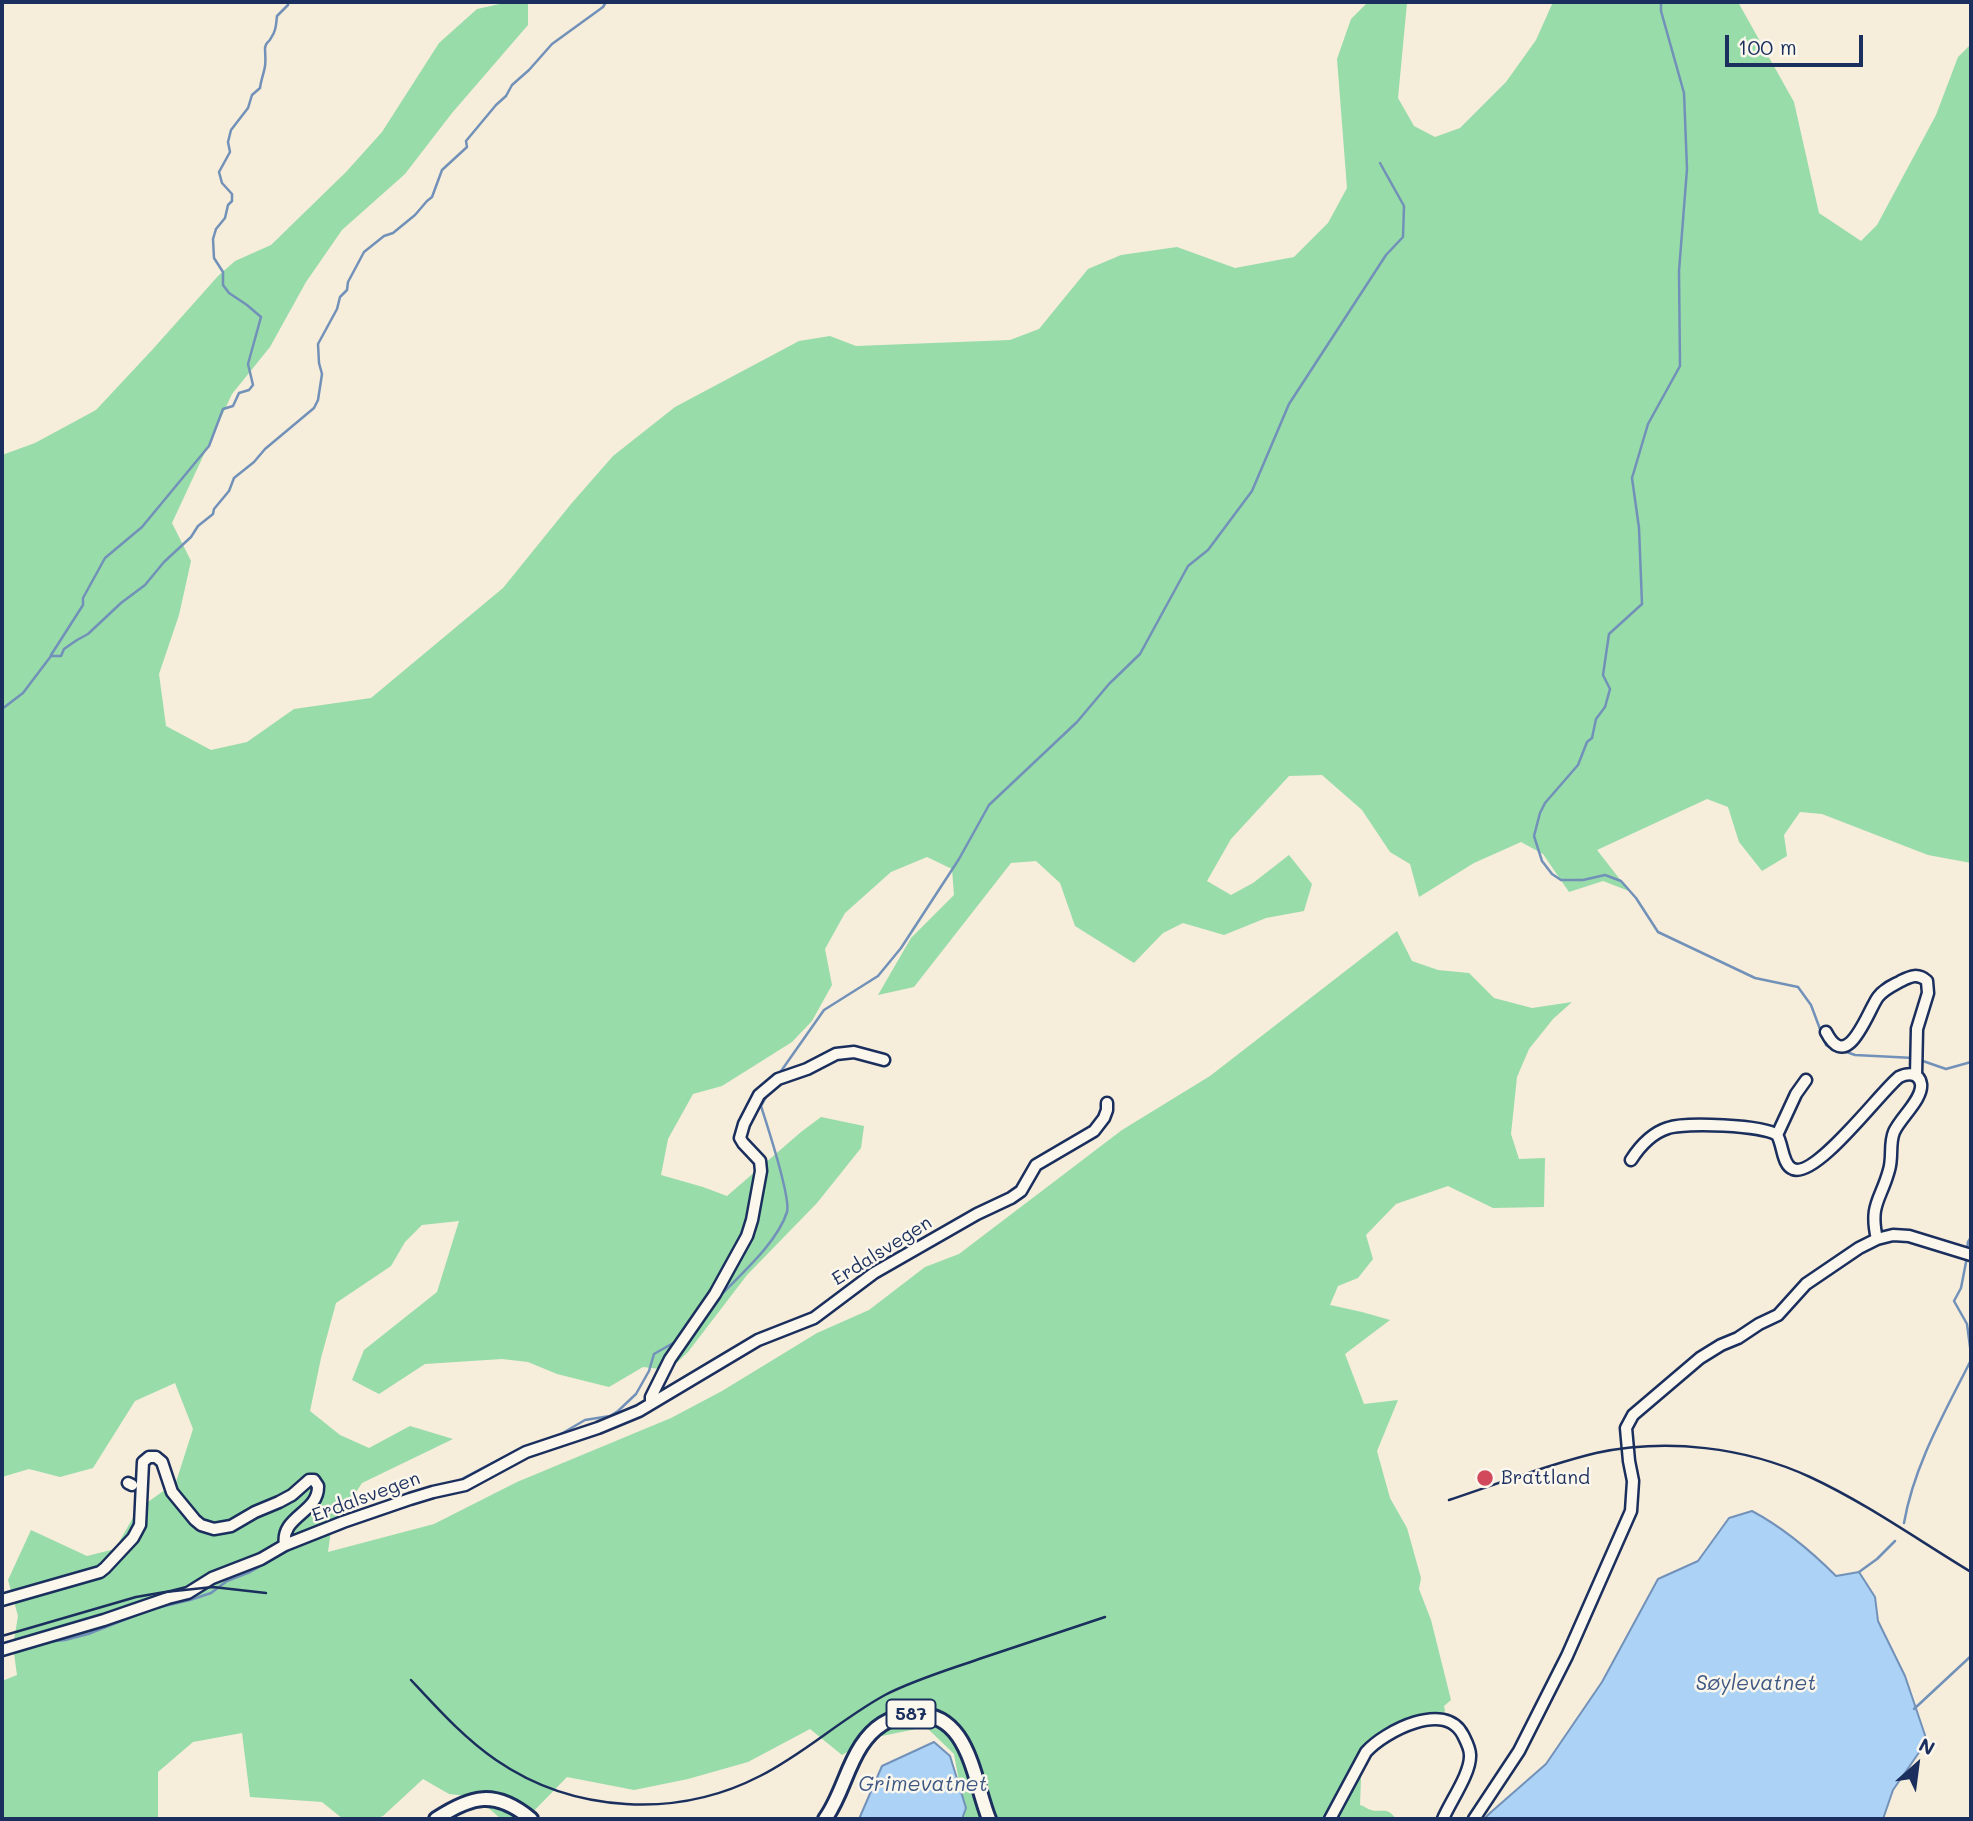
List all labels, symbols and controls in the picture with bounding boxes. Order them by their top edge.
scale bar [1728,21,1866,65]
text: 100 m [1738,33,1797,60]
street label: Erdalsvegen [828,1211,936,1291]
street label: Erdalsvegen [309,1467,423,1527]
place label: Brattland [1501,1467,1590,1489]
marker: Brattland [1475,1468,1495,1488]
water label: Søylevatnet [1696,1671,1816,1697]
road number: 587 [886,1700,936,1728]
north arrow [1882,1730,1952,1800]
text: N [1915,1732,1939,1760]
water label: Grimevatnet [858,1772,988,1798]

